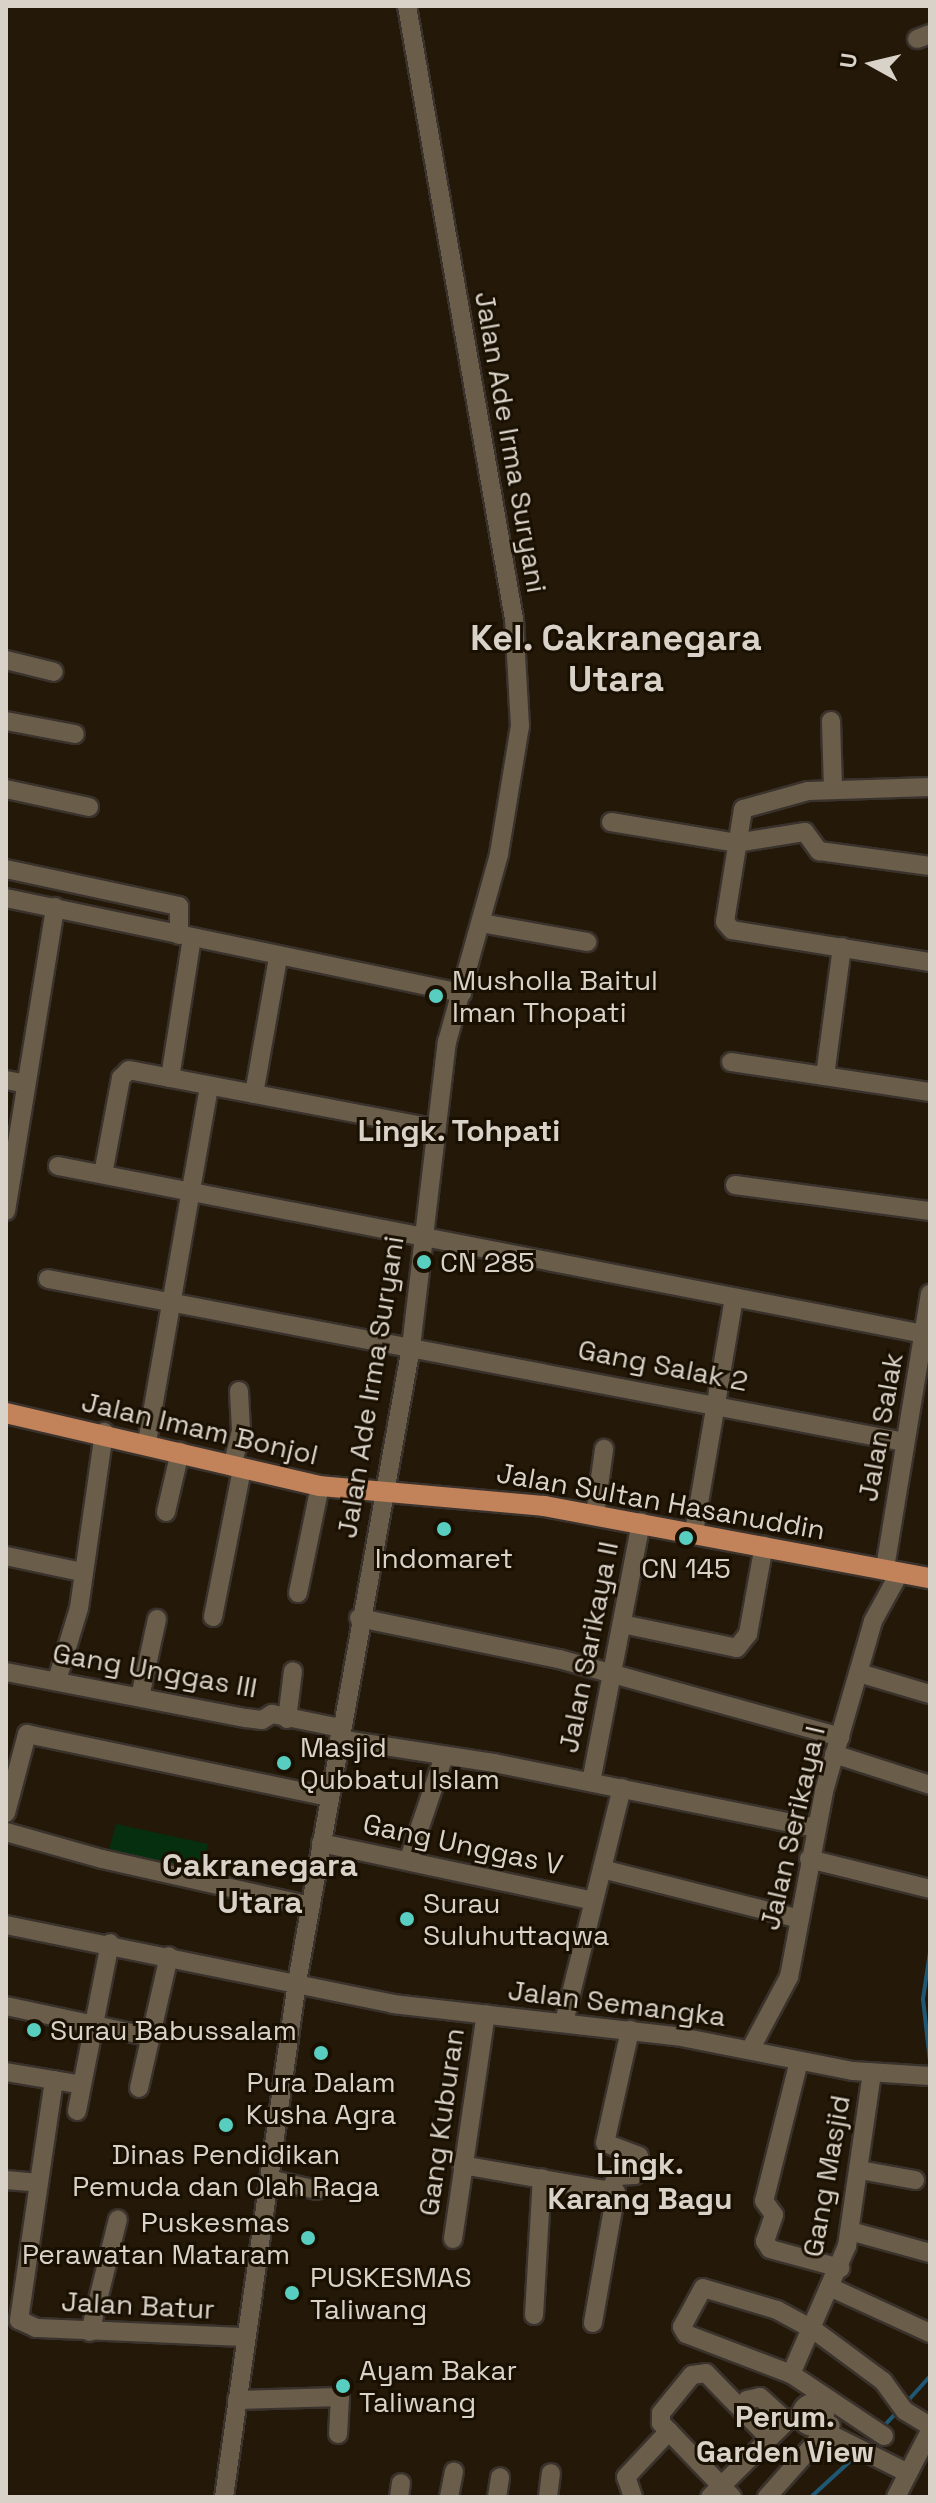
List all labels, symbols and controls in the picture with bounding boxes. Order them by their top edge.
north arrow [832,24,912,104]
text: U [833,51,863,70]
street label: Jalan Ade Irma Suryani [468,289,554,595]
district label: Kel. Cakranegara Utara [470,616,762,701]
place label: Musholla Baitul Iman Thopati [452,963,658,1029]
marker: Musholla Baitul Iman Thopati [427,987,445,1005]
district label: Lingk. Tohpati [357,1113,561,1149]
street label: Jalan Ade Irma Suryani [329,1233,411,1541]
place label: CN 285 [440,1245,535,1279]
marker: CN 285 [415,1253,433,1271]
street label: Gang Salak 2 [575,1332,751,1398]
street label: Jalan Salak [850,1350,910,1504]
street label: Jalan Imam Bonjol [78,1384,322,1472]
street label: Jalan Sultan Hasanuddin [494,1456,828,1546]
marker: Indomaret [435,1520,453,1538]
marker: CN 145 [677,1529,695,1547]
street label: Jalan Sarikaya II [551,1538,625,1756]
place label: Indomaret [375,1541,513,1575]
place label: CN 145 [641,1551,731,1585]
street label: Gang Unggas III [50,1635,260,1705]
street label: Jalan Serikaya I [752,1723,832,1933]
place label: Masjid Qubbatul Islam [300,1730,500,1796]
marker: Masjid Qubbatul Islam [275,1754,293,1772]
street label: Gang Unggas V [360,1806,566,1882]
district label: Cakranegara Utara [162,1847,358,1922]
place label: Surau Suluhuttaqwa [423,1886,609,1952]
marker: Surau Suluhuttaqwa [398,1910,416,1928]
street label: Jalan Semangka [506,1973,728,2033]
place label: Surau Babussalam [50,2013,297,2047]
marker: Surau Babussalam [25,2021,43,2039]
street label: Gang Kuburan [411,2026,471,2218]
marker: Pura Dalam Kusha Agra [312,2044,330,2062]
place label: Pura Dalam Kusha Agra [246,2065,396,2131]
street label: Gang Masjid [795,2092,857,2260]
marker: Dinas Pendidikan Pemuda dan Olah Raga [217,2116,235,2134]
place label: Dinas Pendidikan Pemuda dan Olah Raga [72,2137,380,2203]
district label: Lingk. Karang Bagu [548,2146,732,2216]
place label: Puskesmas Perawatan Mataram [22,2205,290,2271]
marker: Puskesmas Perawatan Mataram [297,2227,319,2249]
place label: PUSKESMAS Taliwang [310,2260,472,2326]
marker: PUSKESMAS Taliwang [281,2282,303,2304]
street label: Jalan Batur [60,2284,216,2326]
place label: Ayam Bakar Taliwang [359,2353,517,2419]
marker: Ayam Bakar Taliwang [334,2377,352,2395]
district label: Perum. Garden View [696,2399,874,2470]

